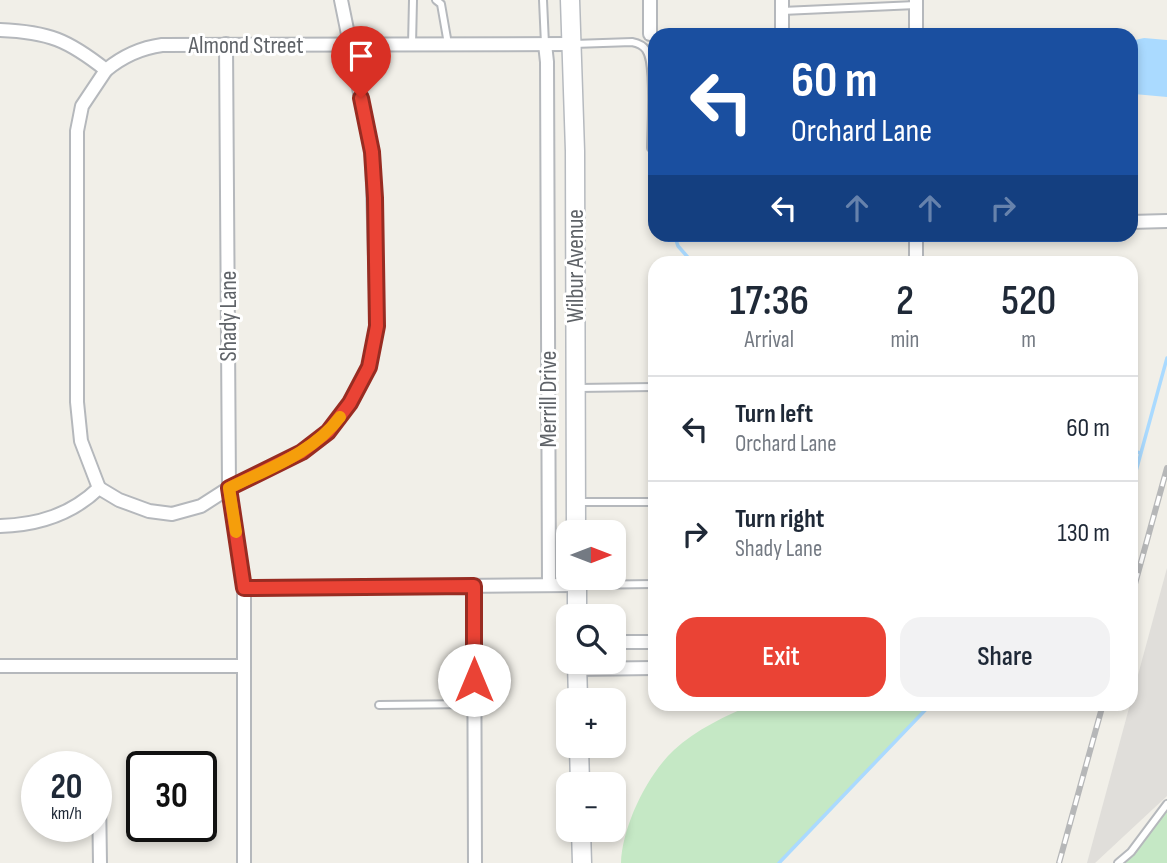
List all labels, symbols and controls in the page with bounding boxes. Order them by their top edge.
pin [331,26,391,98]
street label: Almond Street [187,31,304,60]
icon: arrive [342,37,380,75]
text: 60 m [791,52,878,111]
icon: left [676,56,767,147]
text: Orchard Lane [791,112,932,151]
icon: left [765,189,803,227]
icon: ahead [838,189,876,227]
icon: ahead [911,189,949,227]
icon: right [984,189,1022,227]
street label: Wilbur Avenue [561,209,590,323]
street label: Shady Lane [214,271,243,361]
text: 17:36 [730,276,809,327]
text: 2 [896,276,914,327]
text: 520 [1001,276,1056,327]
text: Arrival [745,326,794,354]
text: min [891,326,919,354]
text: m [1021,326,1036,354]
street label: Merrill Drive [534,351,563,447]
text: Turn left [735,399,813,430]
icon: left [676,410,714,448]
text: 60 m [1066,413,1110,444]
text: Orchard Lane [735,430,836,458]
text: Turn right [735,504,824,535]
icon: right [676,515,714,553]
text: 130 m [1058,518,1110,549]
north arrow [556,520,626,590]
map controls [556,520,626,842]
text: Shady Lane [735,535,822,563]
button: search [556,604,626,674]
button: Exit [676,617,886,697]
button: Share [900,617,1110,697]
position arrow [437,643,511,717]
button: + [556,688,626,758]
speed limit sign: 30 [126,751,217,842]
text: 20 [51,766,83,809]
button: − [556,772,626,842]
text: km/h [51,803,82,824]

